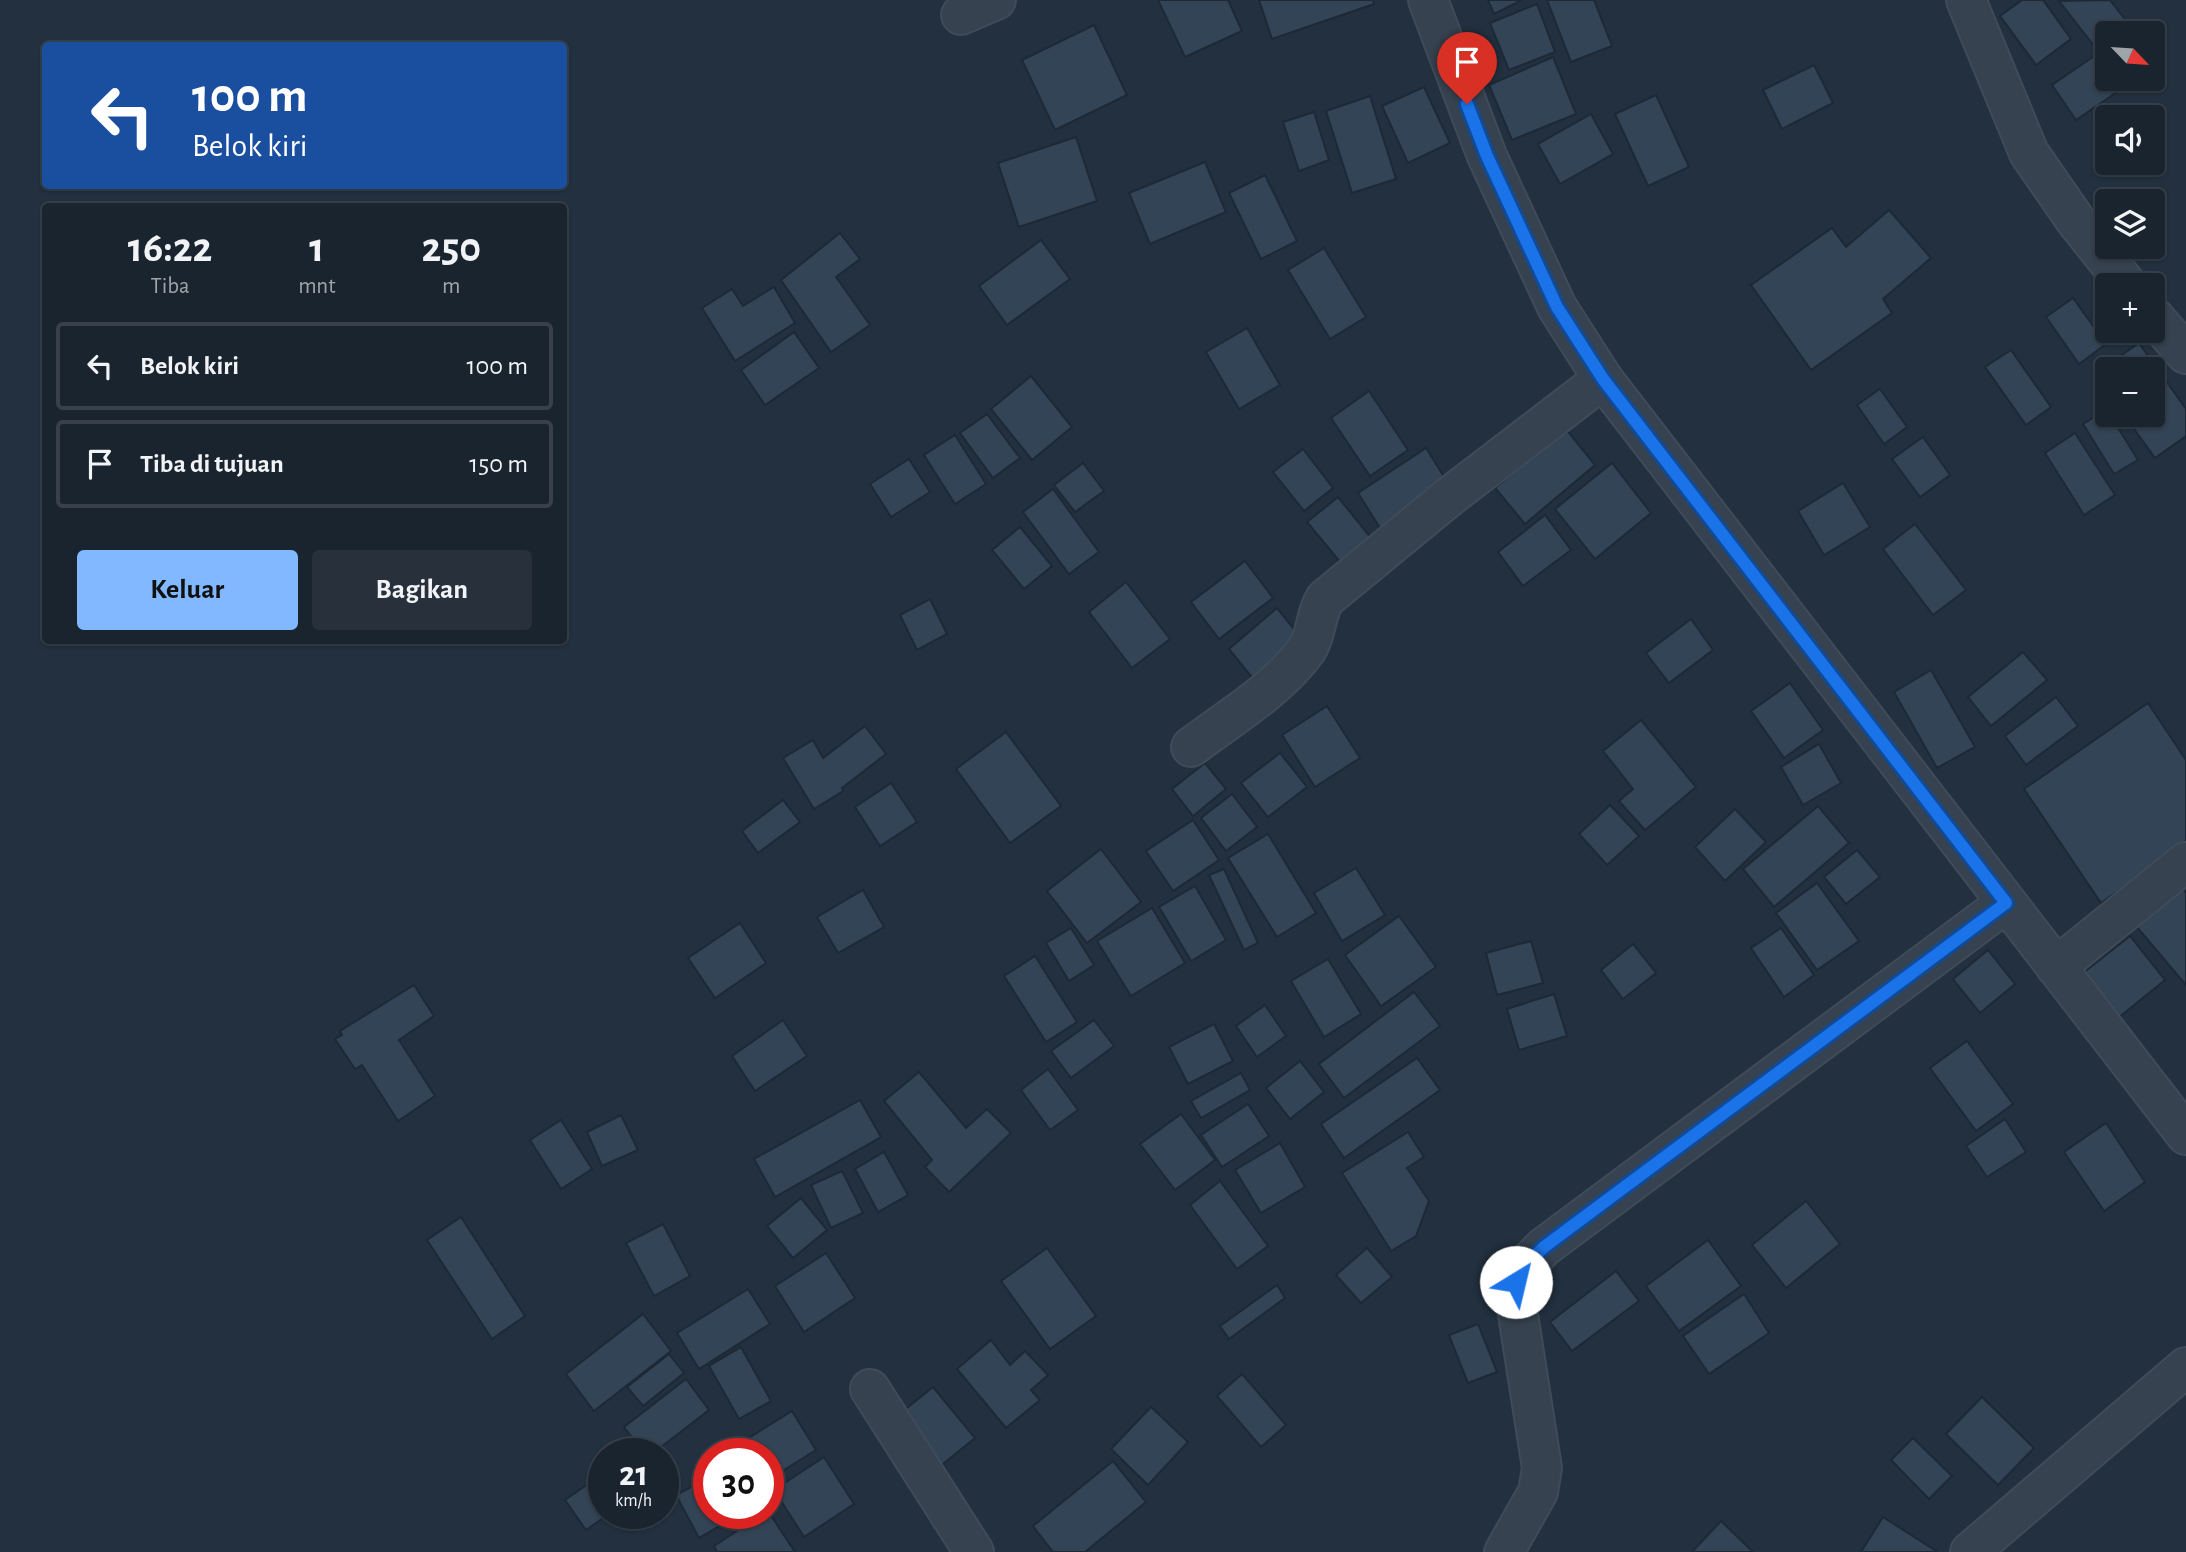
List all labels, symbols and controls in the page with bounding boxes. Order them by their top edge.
north arrow [2095,21,2165,91]
map controls [2095,21,2165,427]
pin [1437,32,1497,104]
icon: arrive [1448,43,1486,81]
icon: left [77,70,168,161]
text: 100 m [192,72,308,121]
button: sound [2095,105,2165,175]
text: Belok kiri [192,130,308,162]
button: layers [2095,189,2165,259]
text: 16:22 [128,227,212,269]
text: 1 [309,227,324,269]
text: 250 [421,227,481,269]
button: + [2095,273,2165,343]
text: Tiba [150,275,190,298]
text: mnt [298,275,336,298]
text: m [442,275,460,298]
icon: left [81,347,119,385]
text: Belok kiri [140,353,239,379]
text: 100 m [467,353,528,379]
button: − [2095,357,2165,427]
icon: arrive [81,445,119,483]
text: Tiba di tujuan [140,451,284,477]
text: 150 m [469,451,528,477]
button: Keluar [77,550,298,630]
button: Bagikan [312,550,532,630]
position arrow [1479,1245,1553,1319]
speed limit sign: 30 [693,1438,784,1529]
text: 21 [619,1457,648,1492]
text: km/h [615,1492,652,1510]

